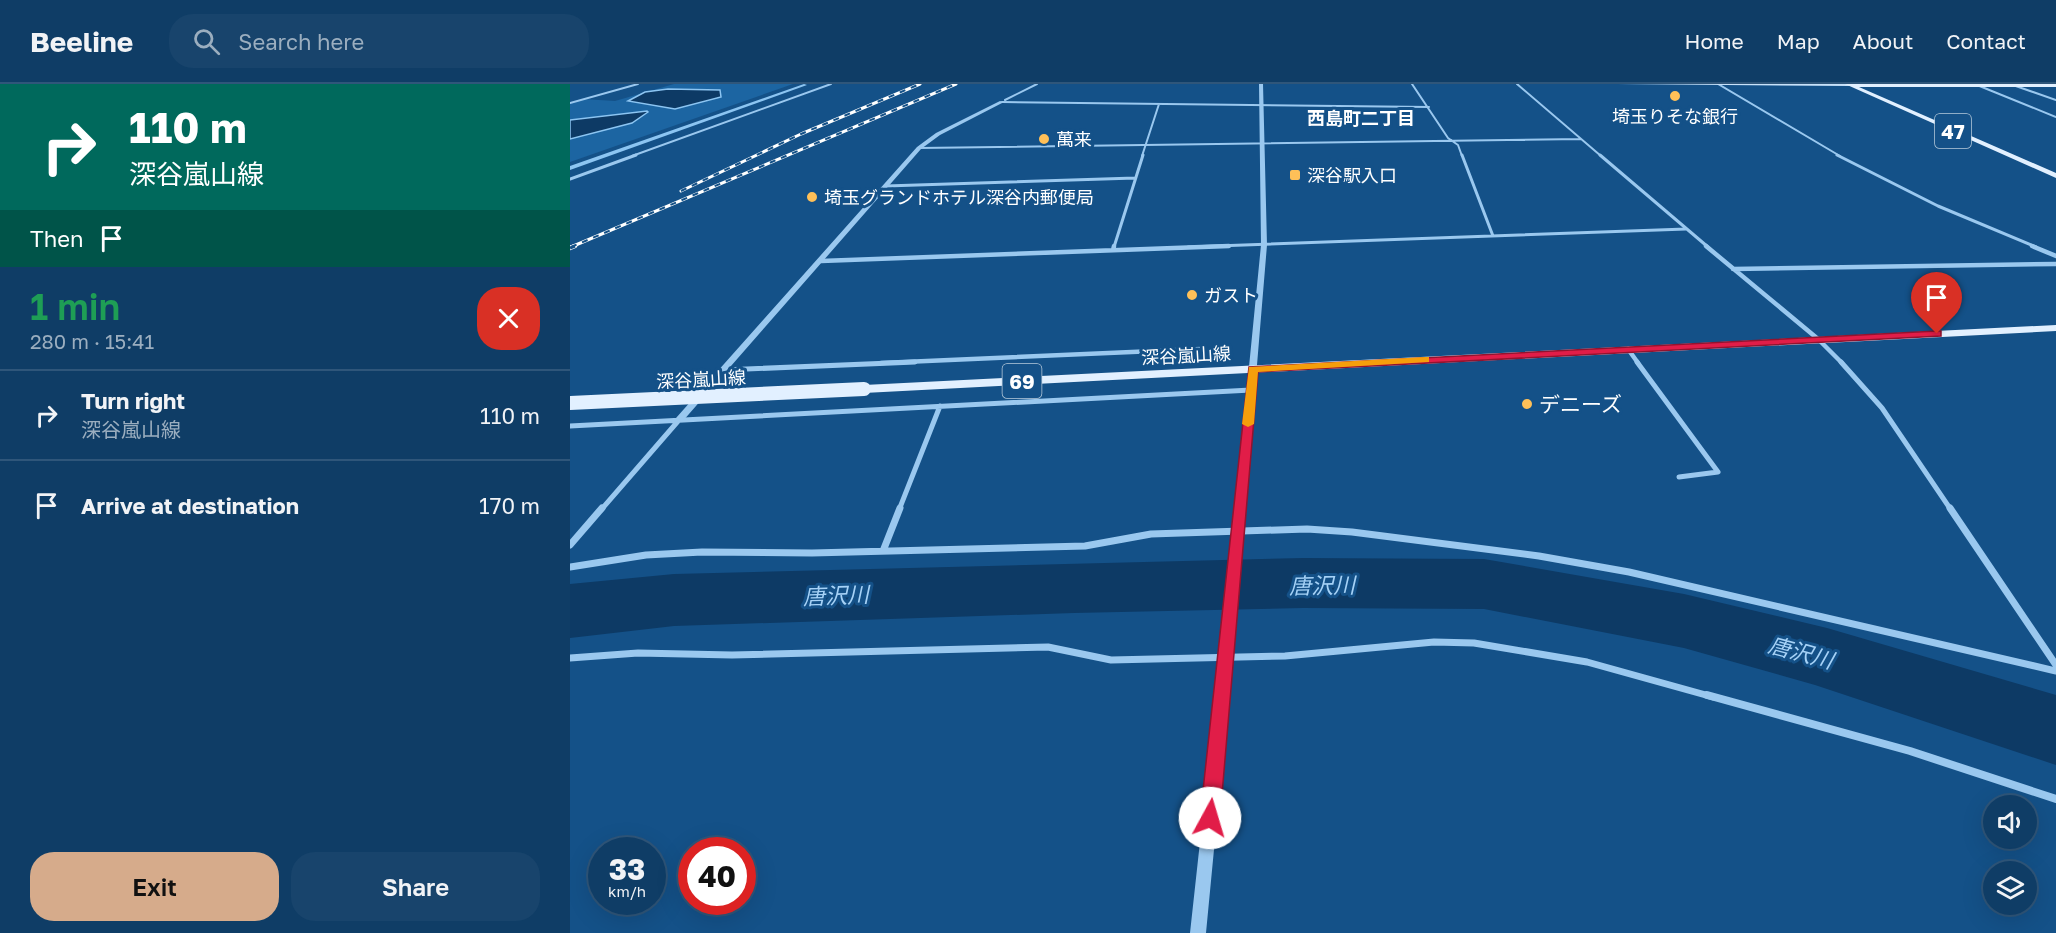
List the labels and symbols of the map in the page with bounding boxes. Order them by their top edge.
marker: 埼玉りそな銀行 [1668,89,1682,103]
place label: 埼玉りそな銀行 [1612,105,1738,127]
district label: 西島町二丁目 [1307,107,1415,129]
road number: 47 [1935,114,1971,148]
place label: 萬来 [1056,128,1092,150]
marker: 萬来 [1037,132,1051,146]
place label: 深谷駅入口 [1307,164,1397,186]
marker: 深谷駅入口 [1288,168,1302,182]
place label: 埼玉グランドホテル深谷内郵便局 [824,186,1094,208]
marker: 埼玉グランドホテル深谷内郵便局 [805,190,819,204]
pin [1911,272,1962,334]
place label: ガスト [1204,284,1258,306]
marker: ガスト [1185,288,1199,302]
street label: 深谷嵐山線 [1140,342,1232,368]
road number: 69 [1002,364,1042,398]
street label: 深谷嵐山線 [655,366,747,392]
place label: デニーズ [1539,391,1622,417]
marker: デニーズ [1520,397,1534,411]
water label: 唐沢川 [1289,571,1357,599]
water label: 唐沢川 [803,580,871,610]
water label: 唐沢川 [1766,630,1838,674]
position arrow [1178,786,1242,850]
speed limit sign: 40 [678,837,756,915]

